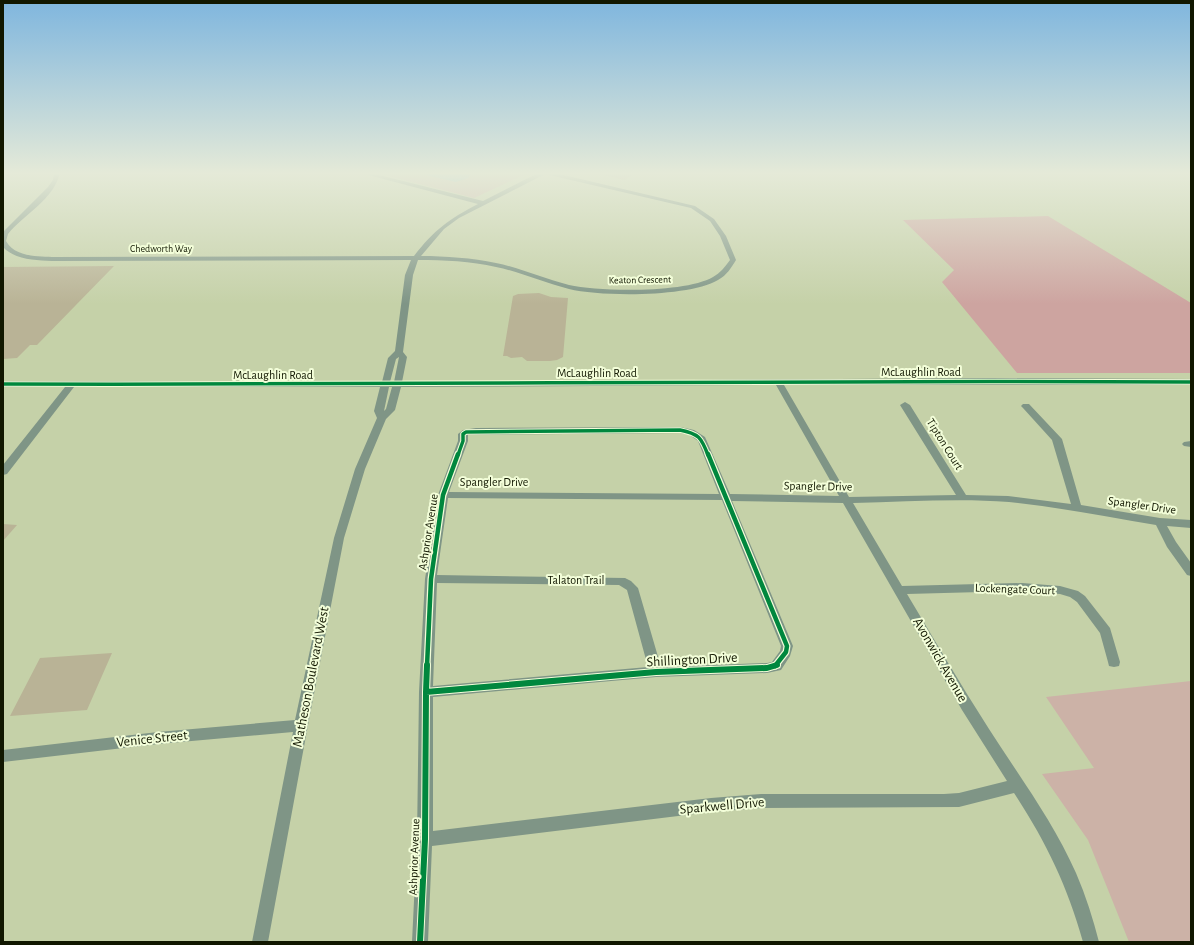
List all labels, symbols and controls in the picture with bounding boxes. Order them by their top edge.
street label: Chedworth Way [130,244,193,254]
street label: Keaton Crescent [609,274,672,286]
street label: McLaughlin Road [881,366,961,378]
street label: McLaughlin Road [557,367,637,379]
street label: McLaughlin Road [233,369,313,381]
street label: Tipton Court [925,416,966,472]
street label: Spangler Drive [460,476,528,488]
street label: Spangler Drive [784,479,852,493]
street label: Ashprior Avenue [416,493,440,571]
street label: Spangler Drive [1107,494,1177,516]
street label: Talaton Trail [547,574,605,586]
street label: Lockengate Court [975,582,1056,596]
street label: Matheson Boulevard West [291,605,332,748]
street label: Avonwick Avenue [910,615,970,705]
street label: Shillington Drive [646,651,738,669]
street label: Venice Street [116,728,189,750]
street label: Sparkwell Drive [679,795,765,817]
street label: Ashprior Avenue [407,818,421,896]

